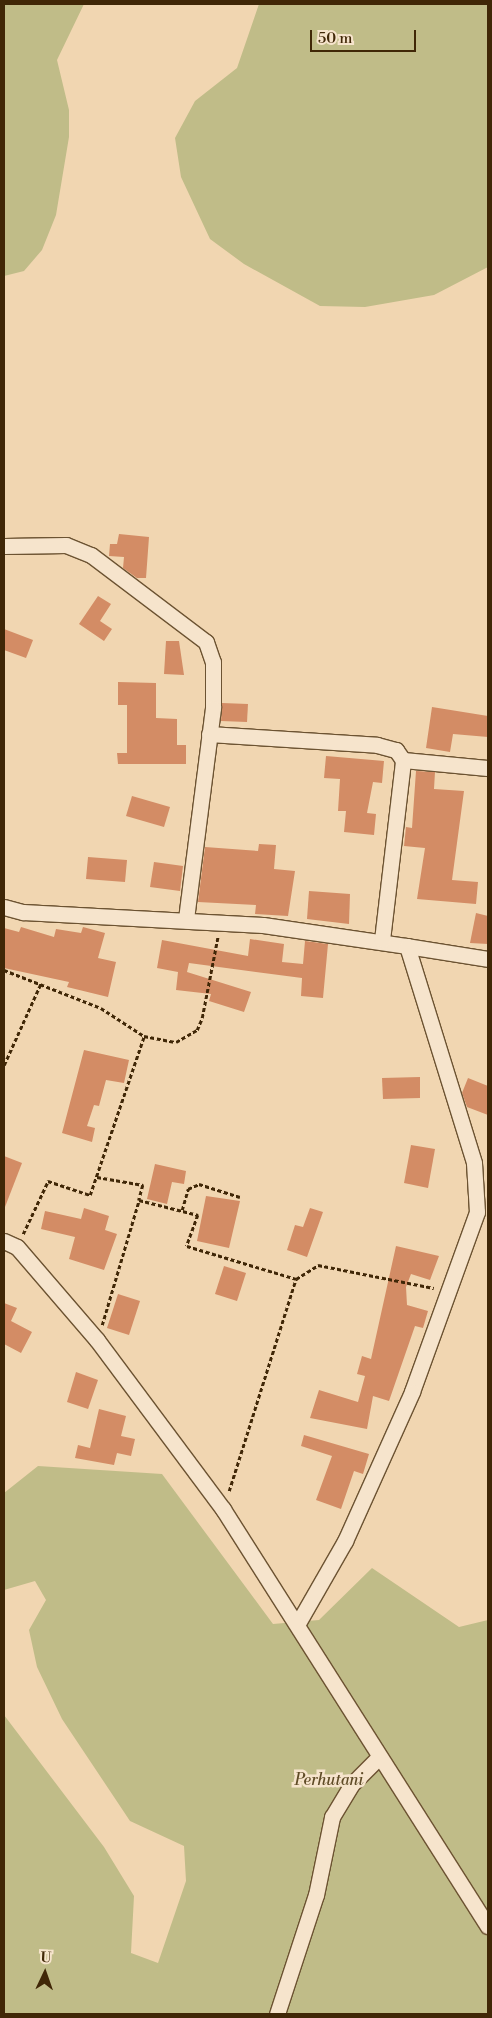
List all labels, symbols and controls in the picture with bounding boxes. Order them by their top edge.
scale bar [312,20,418,52]
text: 50 m [318,29,352,48]
park label: Perhutani [294,1770,364,1790]
north arrow [20,1948,70,1998]
text: U [40,1949,52,1967]

